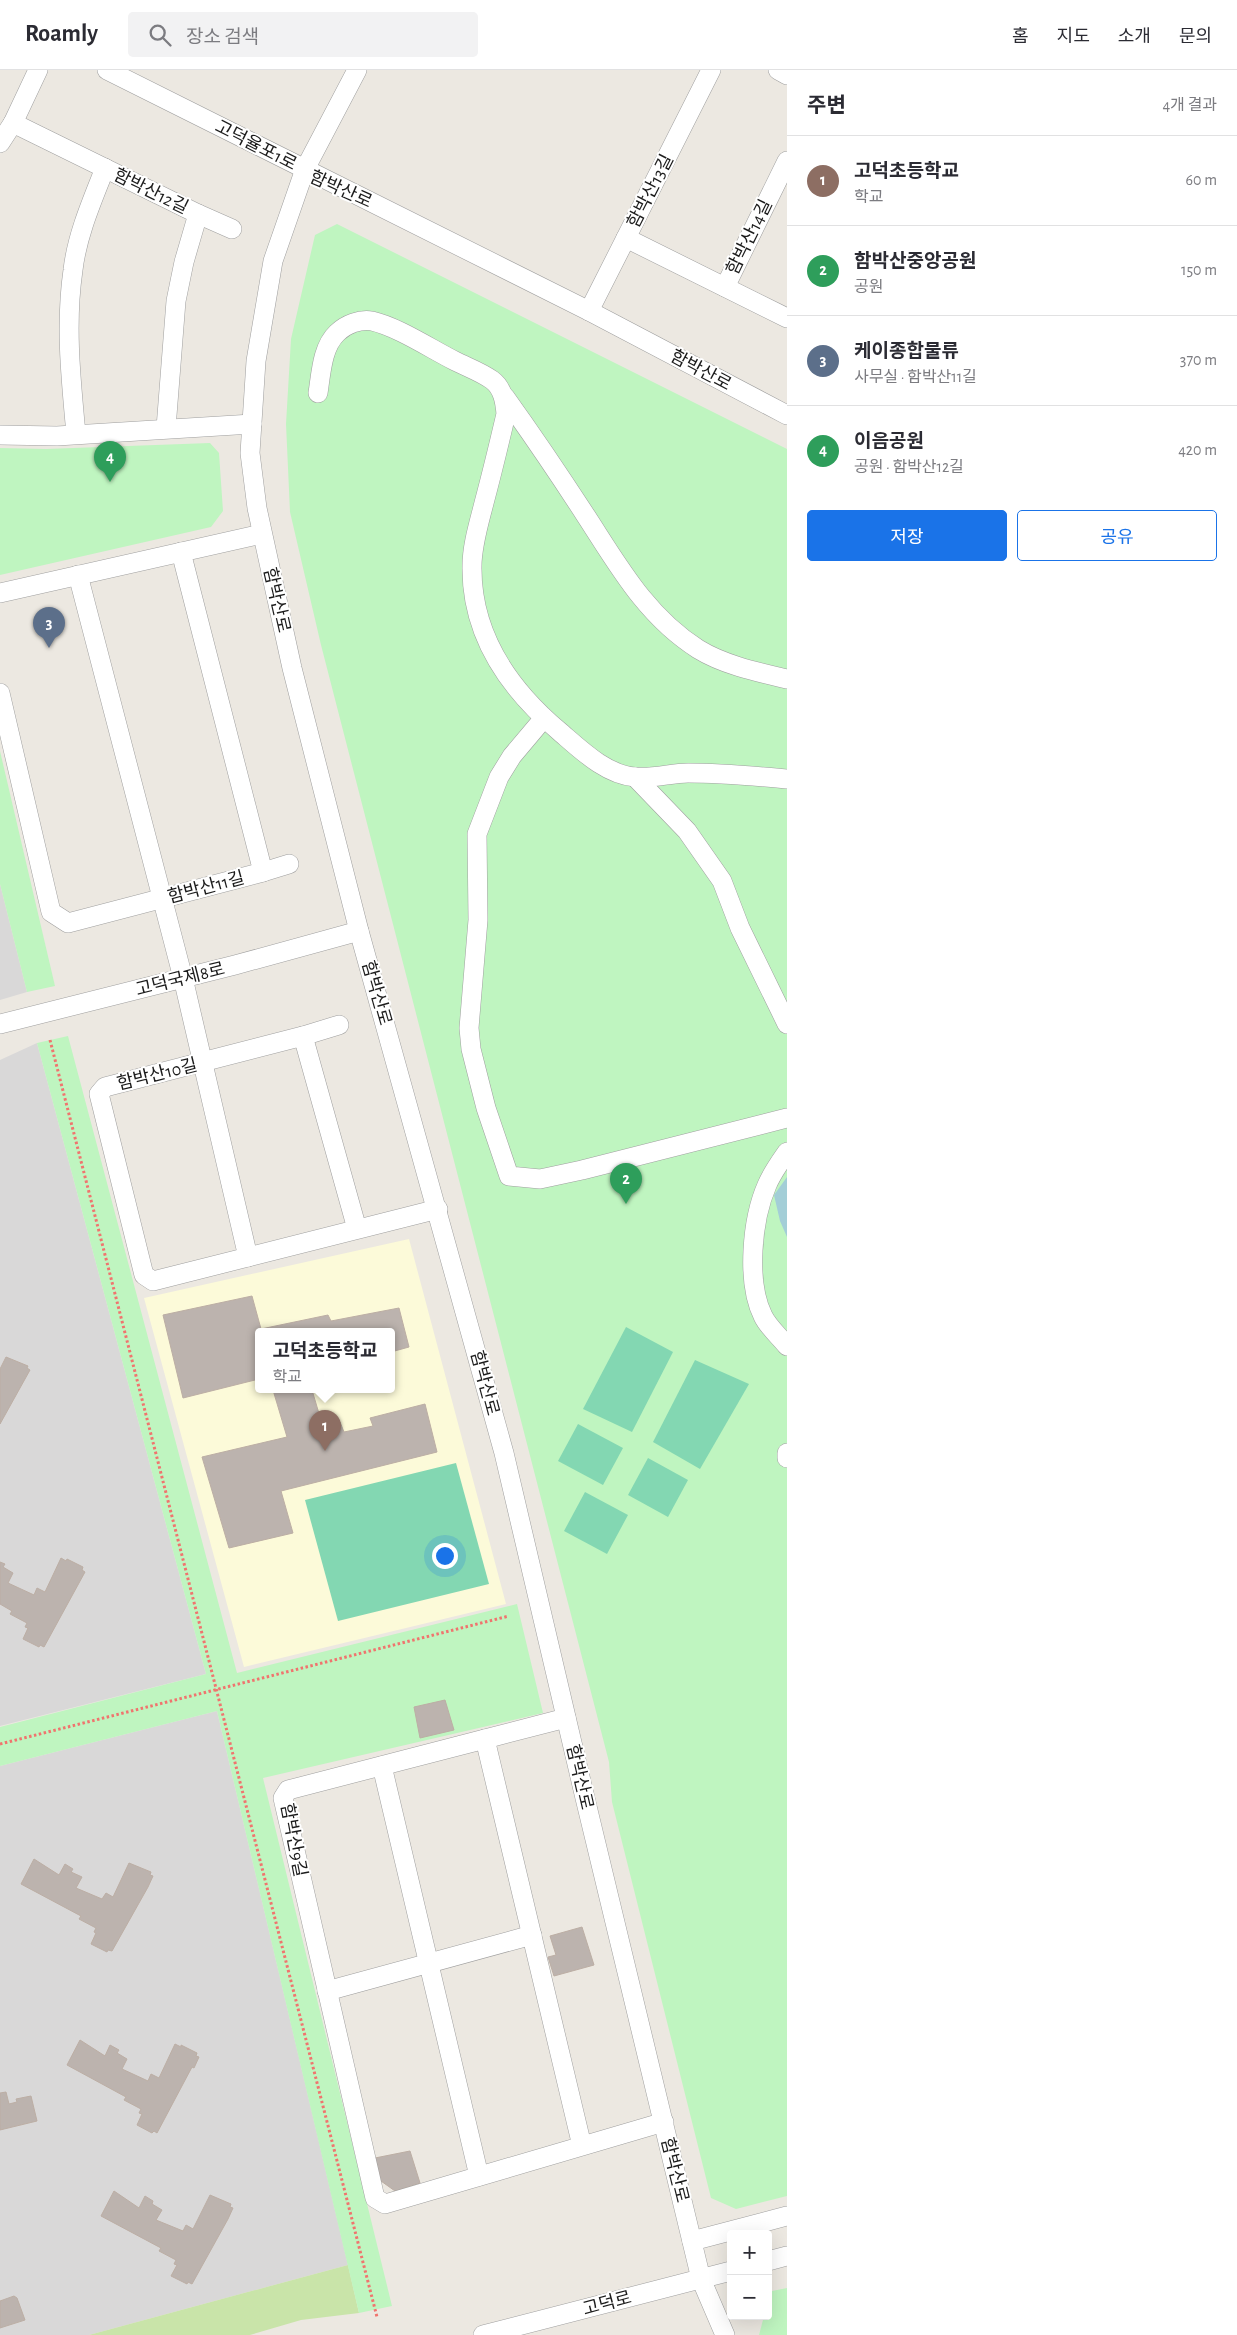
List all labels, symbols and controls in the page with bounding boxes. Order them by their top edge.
search box [128,12,478,57]
icon: search [146,21,174,49]
text: Roamly [25,22,98,46]
text: 장소 검색 [186,28,259,47]
text: 홈 [1012,28,1029,46]
text: 지도 [1057,28,1090,46]
text: 소개 [1118,28,1151,46]
text: 문의 [1179,28,1212,46]
text: 주변 [807,95,846,116]
text: 4개 결과 [1163,97,1217,113]
street label: 고덕율포1로 [212,116,300,174]
street label: 함박산13길 [623,151,677,231]
text: 고덕초등학교 [854,162,959,181]
street label: 함박산12길 [110,164,192,218]
street label: 함박산로 [307,166,375,212]
text: 1 [820,172,826,188]
text: 60 m [1186,172,1217,188]
text: 학교 [854,189,883,205]
street label: 함박산14길 [722,196,776,278]
text: 함박산중앙공원 [854,252,976,271]
text: 2 [819,262,827,278]
text: 150 m [1181,262,1217,278]
text: 공원 [854,279,883,295]
text: 케이종합물류 [854,342,959,361]
street label: 함박산로 [667,346,735,394]
text: 3 [820,352,826,368]
text: 370 m [1180,352,1217,368]
text: 사무실 · 함박산11길 [854,369,977,385]
text: 이음공원 [854,432,924,451]
pin: 4 [94,441,126,482]
text: 4 [819,442,827,458]
text: 420 m [1178,442,1217,458]
text: 공원 · 함박산12길 [854,459,964,475]
button: 저장 [807,510,1007,561]
button: 공유 [1017,510,1217,561]
street label: 함박산로 [260,565,294,635]
pin: 3 [33,607,65,648]
street label: 함박산11길 [165,867,247,907]
street label: 고덕국제8로 [133,958,227,1000]
street label: 함박산로 [358,958,396,1028]
street label: 함박산10길 [115,1054,199,1094]
pin: 2 [610,1163,642,1204]
popup [255,1328,395,1393]
text: 고덕초등학교 [273,1342,377,1361]
street label: 함박산로 [467,1348,503,1418]
text: 학교 [273,1369,302,1385]
pin: 1 [309,1410,341,1451]
your location [432,1543,458,1569]
street label: 함박산로 [563,1742,597,1812]
street label: 함박산9길 [277,1801,311,1879]
street label: 함박산로 [657,2135,693,2205]
map controls [727,2230,772,2320]
button: + [727,2230,772,2275]
button: − [727,2275,772,2320]
street label: 고덕로 [580,2287,634,2319]

